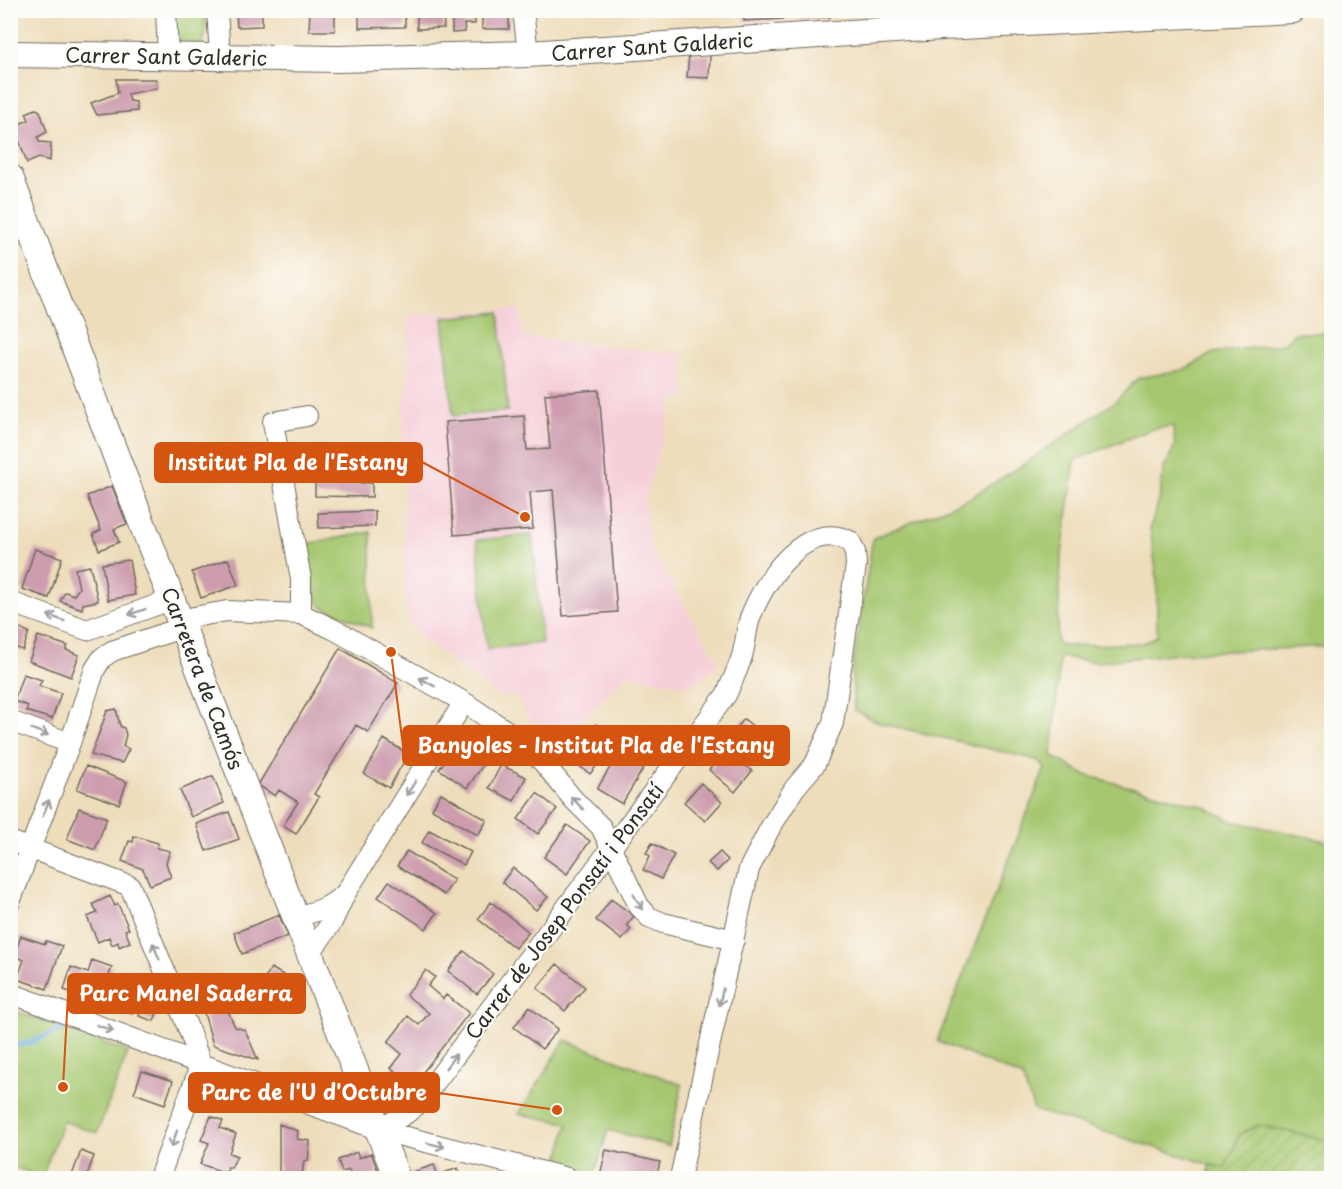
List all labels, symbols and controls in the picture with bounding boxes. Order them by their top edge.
street label: Carrer Sant Galderic [550,24,754,68]
street label: Carrer Sant Galderic [65,39,267,73]
callout: Institut Pla de l'Estany [155,443,422,482]
text: Institut Pla de l'Estany [168,445,408,477]
street label: Carretera de Camós [154,582,252,774]
one-way arrow [128,607,147,618]
one-way arrow [47,612,66,623]
one-way arrow [419,676,436,688]
callout: Banyoles - Institut Pla de l'Estany [403,726,789,765]
one-way arrow [31,728,49,739]
text: Banyoles - Institut Pla de l'Estany [417,728,775,760]
street label: Carrer de Josep Ponsatí i Ponsatí [457,776,671,1045]
one-way arrow [404,779,416,796]
one-way arrow [570,796,585,811]
one-way arrow [41,799,52,818]
one-way arrow [632,893,644,910]
one-way arrow [150,943,161,961]
callout: Parc Manel Saderra [68,974,305,1013]
text: Parc Manel Saderra [79,976,293,1008]
one-way arrow [715,986,726,1006]
one-way arrow [95,1023,113,1034]
one-way arrow [444,1054,457,1070]
callout: Parc de l'U d'Octubre [189,1073,439,1112]
text: Parc de l'U d'Octubre [201,1075,427,1107]
one-way arrow [168,1129,179,1148]
one-way arrow [426,1139,445,1151]

